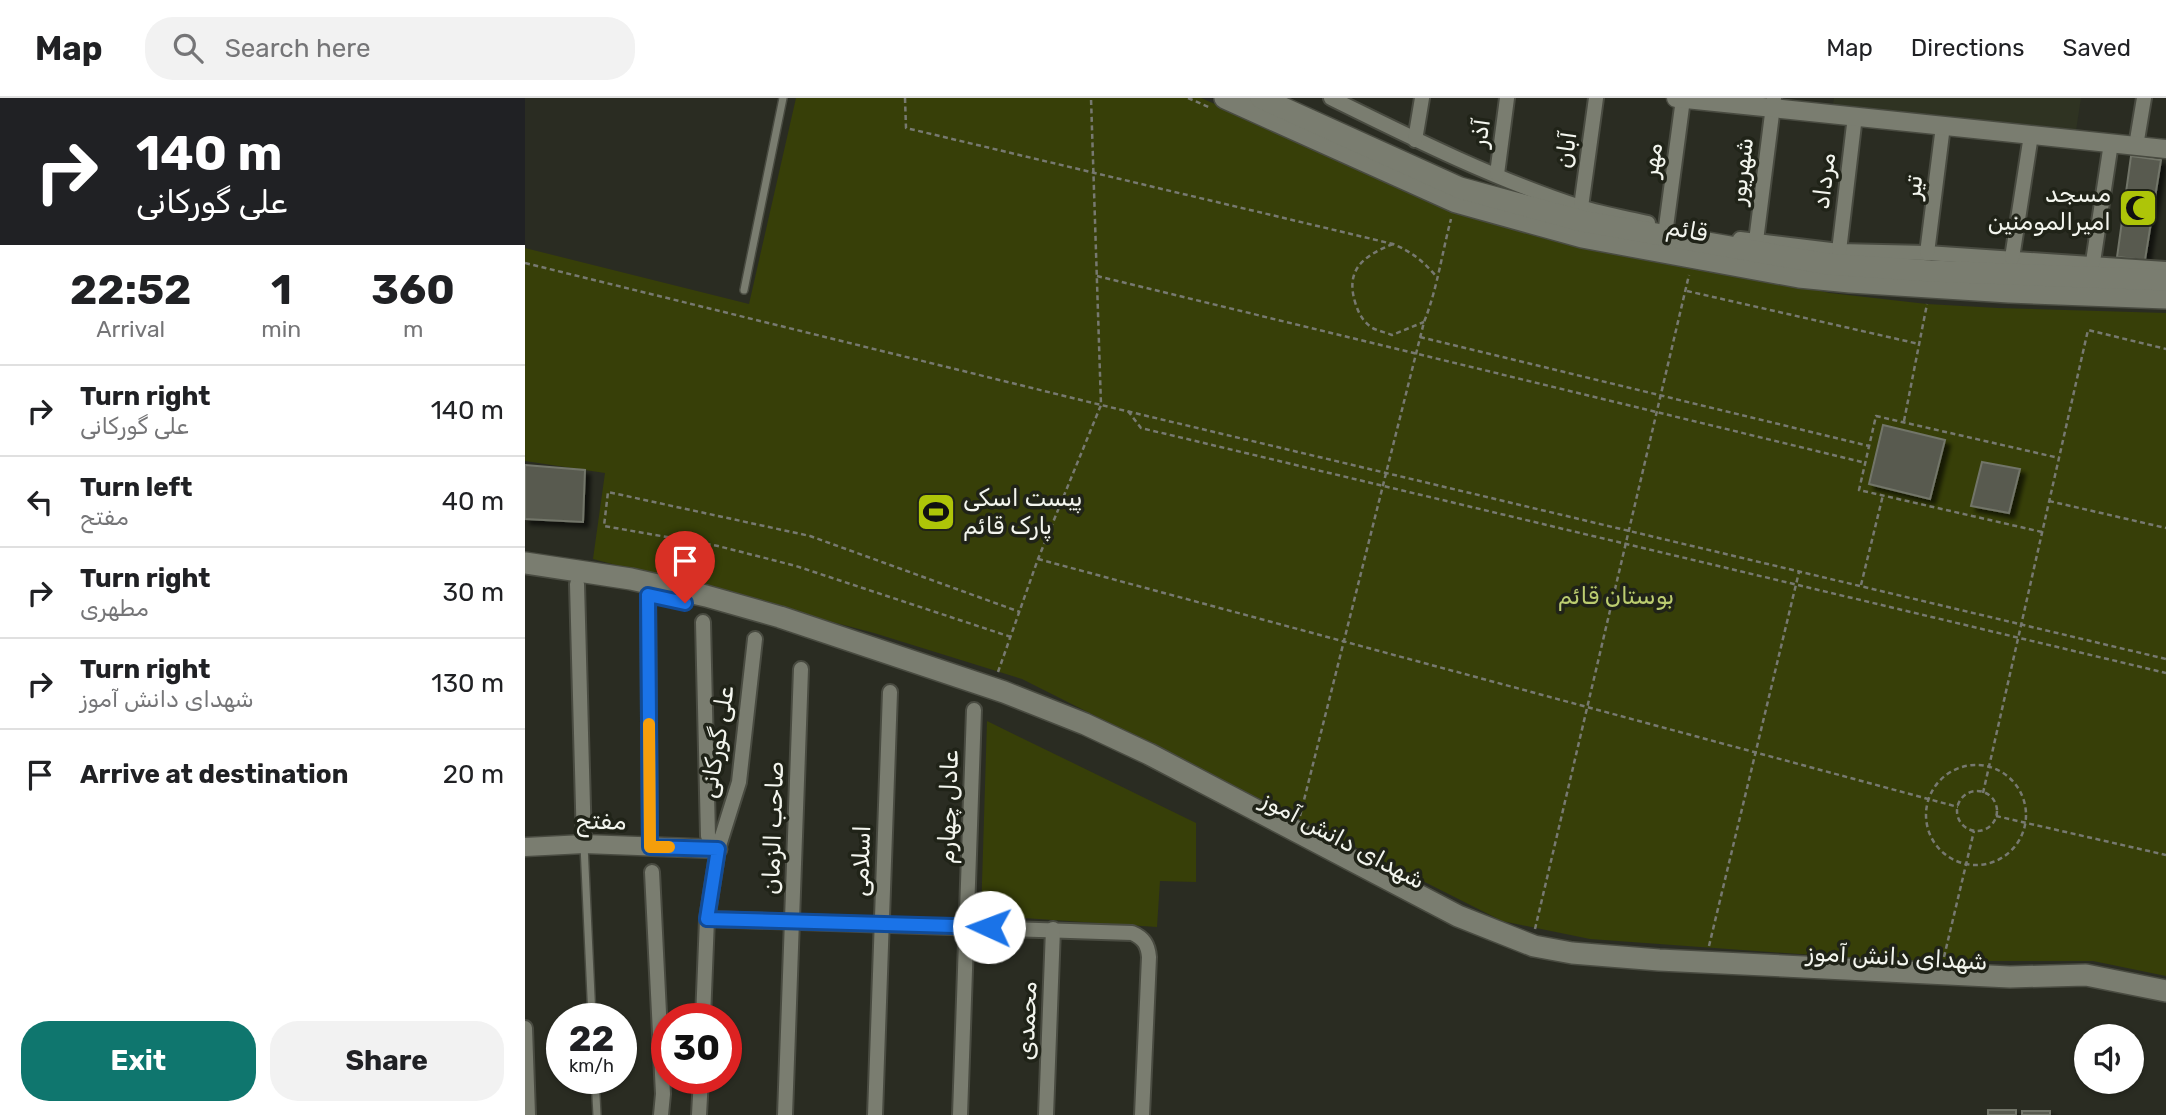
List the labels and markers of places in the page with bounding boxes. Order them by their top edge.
place label: مسجد امیرالمومنین [1988,180,2111,236]
mosque icon: مسجد امیرالمومنین [2117,187,2159,229]
place label: پیست اسکی پارک قائم [963,484,1083,542]
sports icon: پیست اسکی پارک قائم [915,491,957,533]
pin [655,531,715,603]

